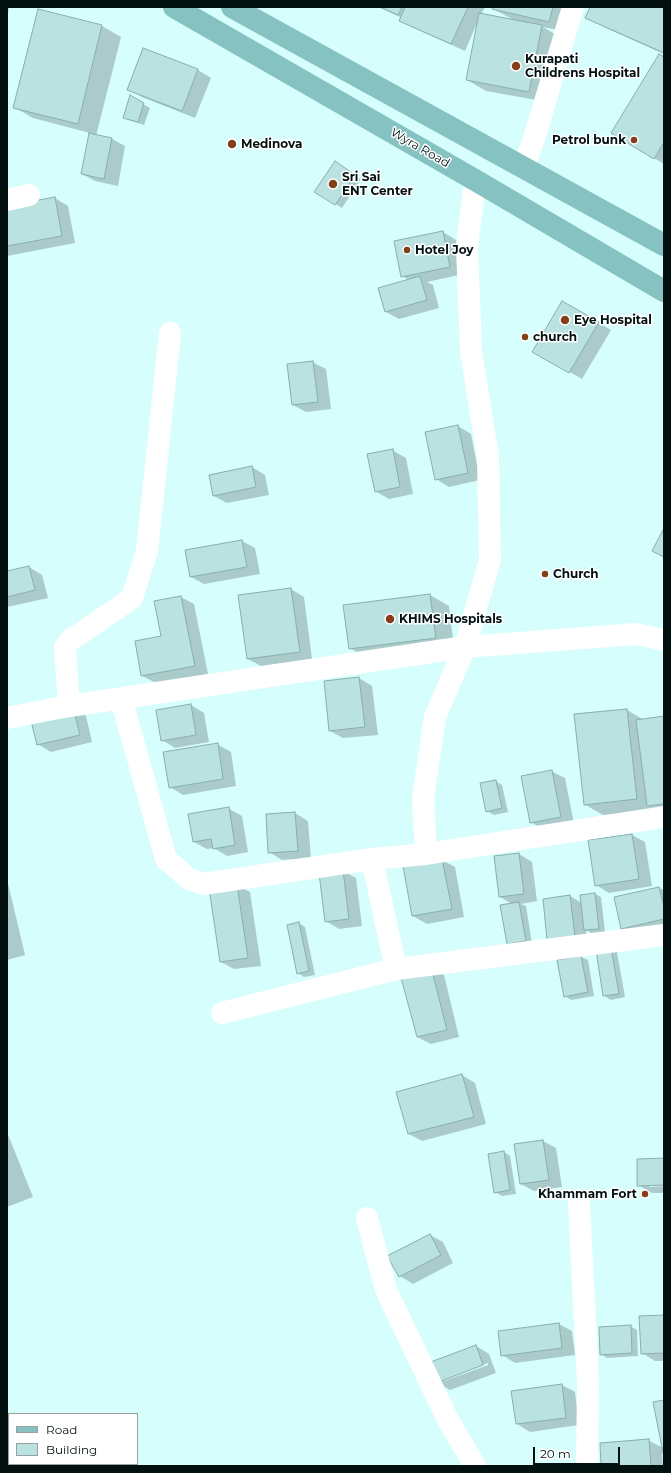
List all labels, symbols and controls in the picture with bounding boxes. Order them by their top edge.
place label: Kurapati Childrens Hospital [525,52,640,80]
marker: Kurapati Childrens Hospital [510,60,522,72]
street label: Wyra Road [388,125,452,171]
place label: Petrol bunk [552,133,626,147]
marker: Petrol bunk [629,135,639,145]
place label: Medinova [241,137,302,151]
marker: Medinova [226,138,238,150]
place label: Sri Sai ENT Center [342,170,413,198]
marker: Sri Sai ENT Center [327,178,339,190]
place label: Hotel Joy [415,243,474,257]
marker: Hotel Joy [402,245,412,255]
place label: Eye Hospital [574,313,652,327]
marker: Eye Hospital [559,314,571,326]
place label: church [533,330,577,344]
marker: church [520,332,530,342]
place label: Church [553,567,599,581]
marker: Church [540,569,550,579]
place label: KHIMS Hospitals [399,612,502,626]
marker: KHIMS Hospitals [384,613,396,625]
place label: Khammam Fort [538,1187,637,1201]
marker: Khammam Fort [640,1189,650,1199]
legend [8,1413,138,1465]
text: Road [46,1422,77,1437]
scale bar [535,1439,622,1465]
text: Building [46,1442,97,1457]
text: 20 m [540,1446,571,1461]

